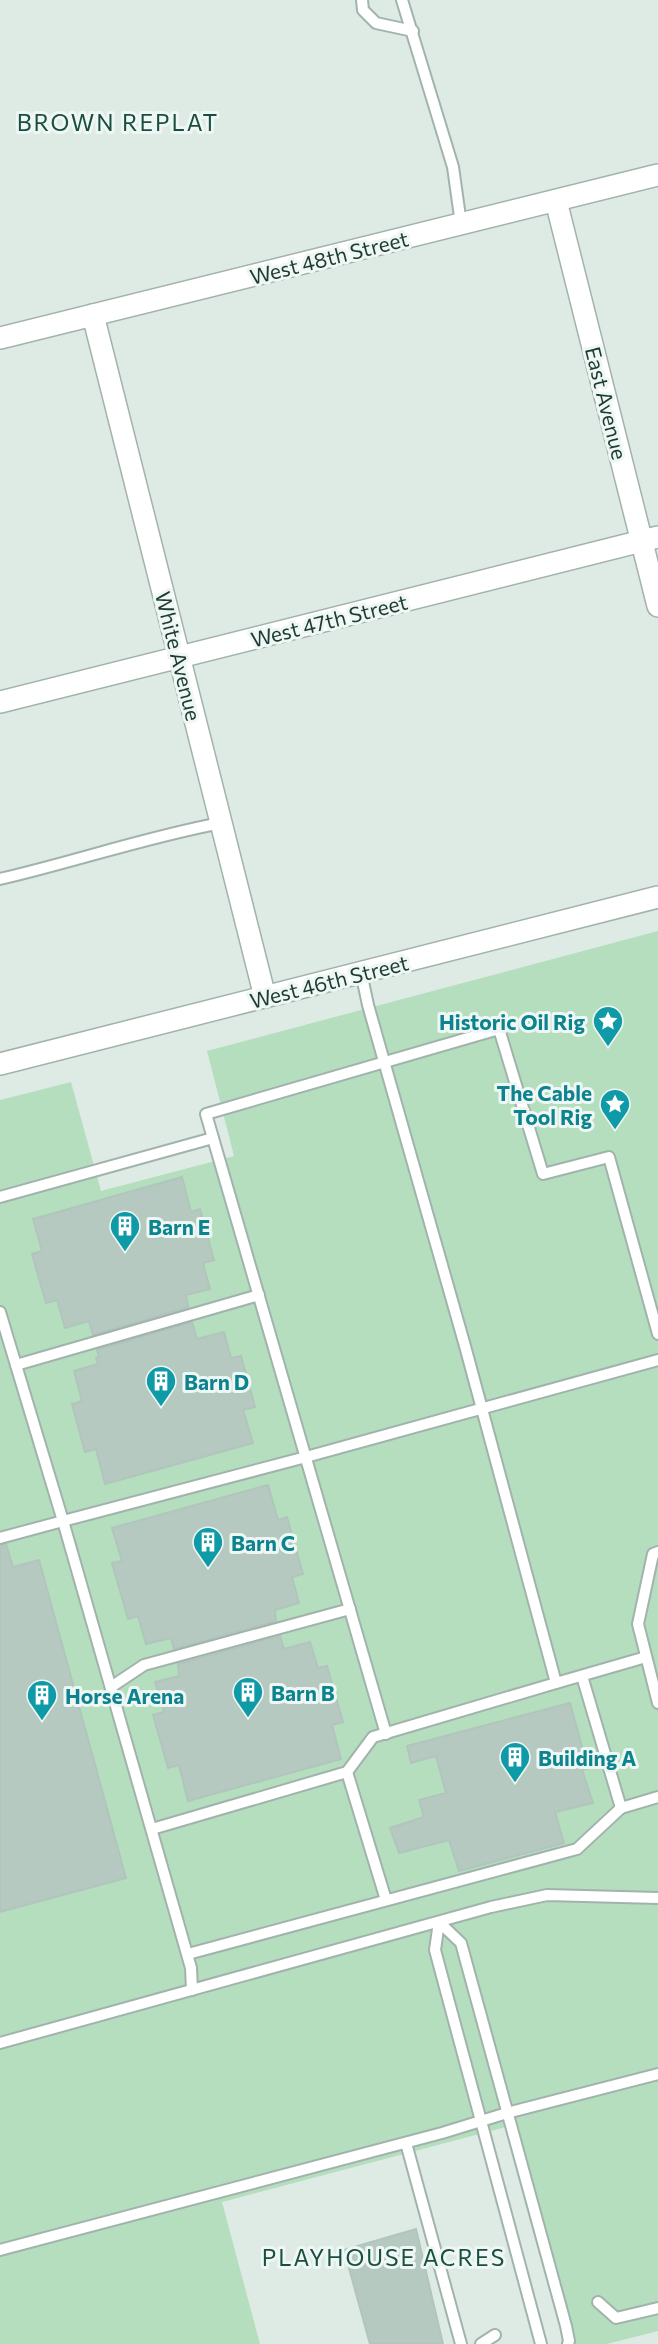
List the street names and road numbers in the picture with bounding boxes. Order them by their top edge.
street label: West 48th Street [247,225,411,289]
street label: East Avenue [581,344,633,462]
street label: West 47th Street [248,588,410,652]
street label: White Avenue [151,589,207,723]
street label: West 46th Street [247,949,411,1013]

